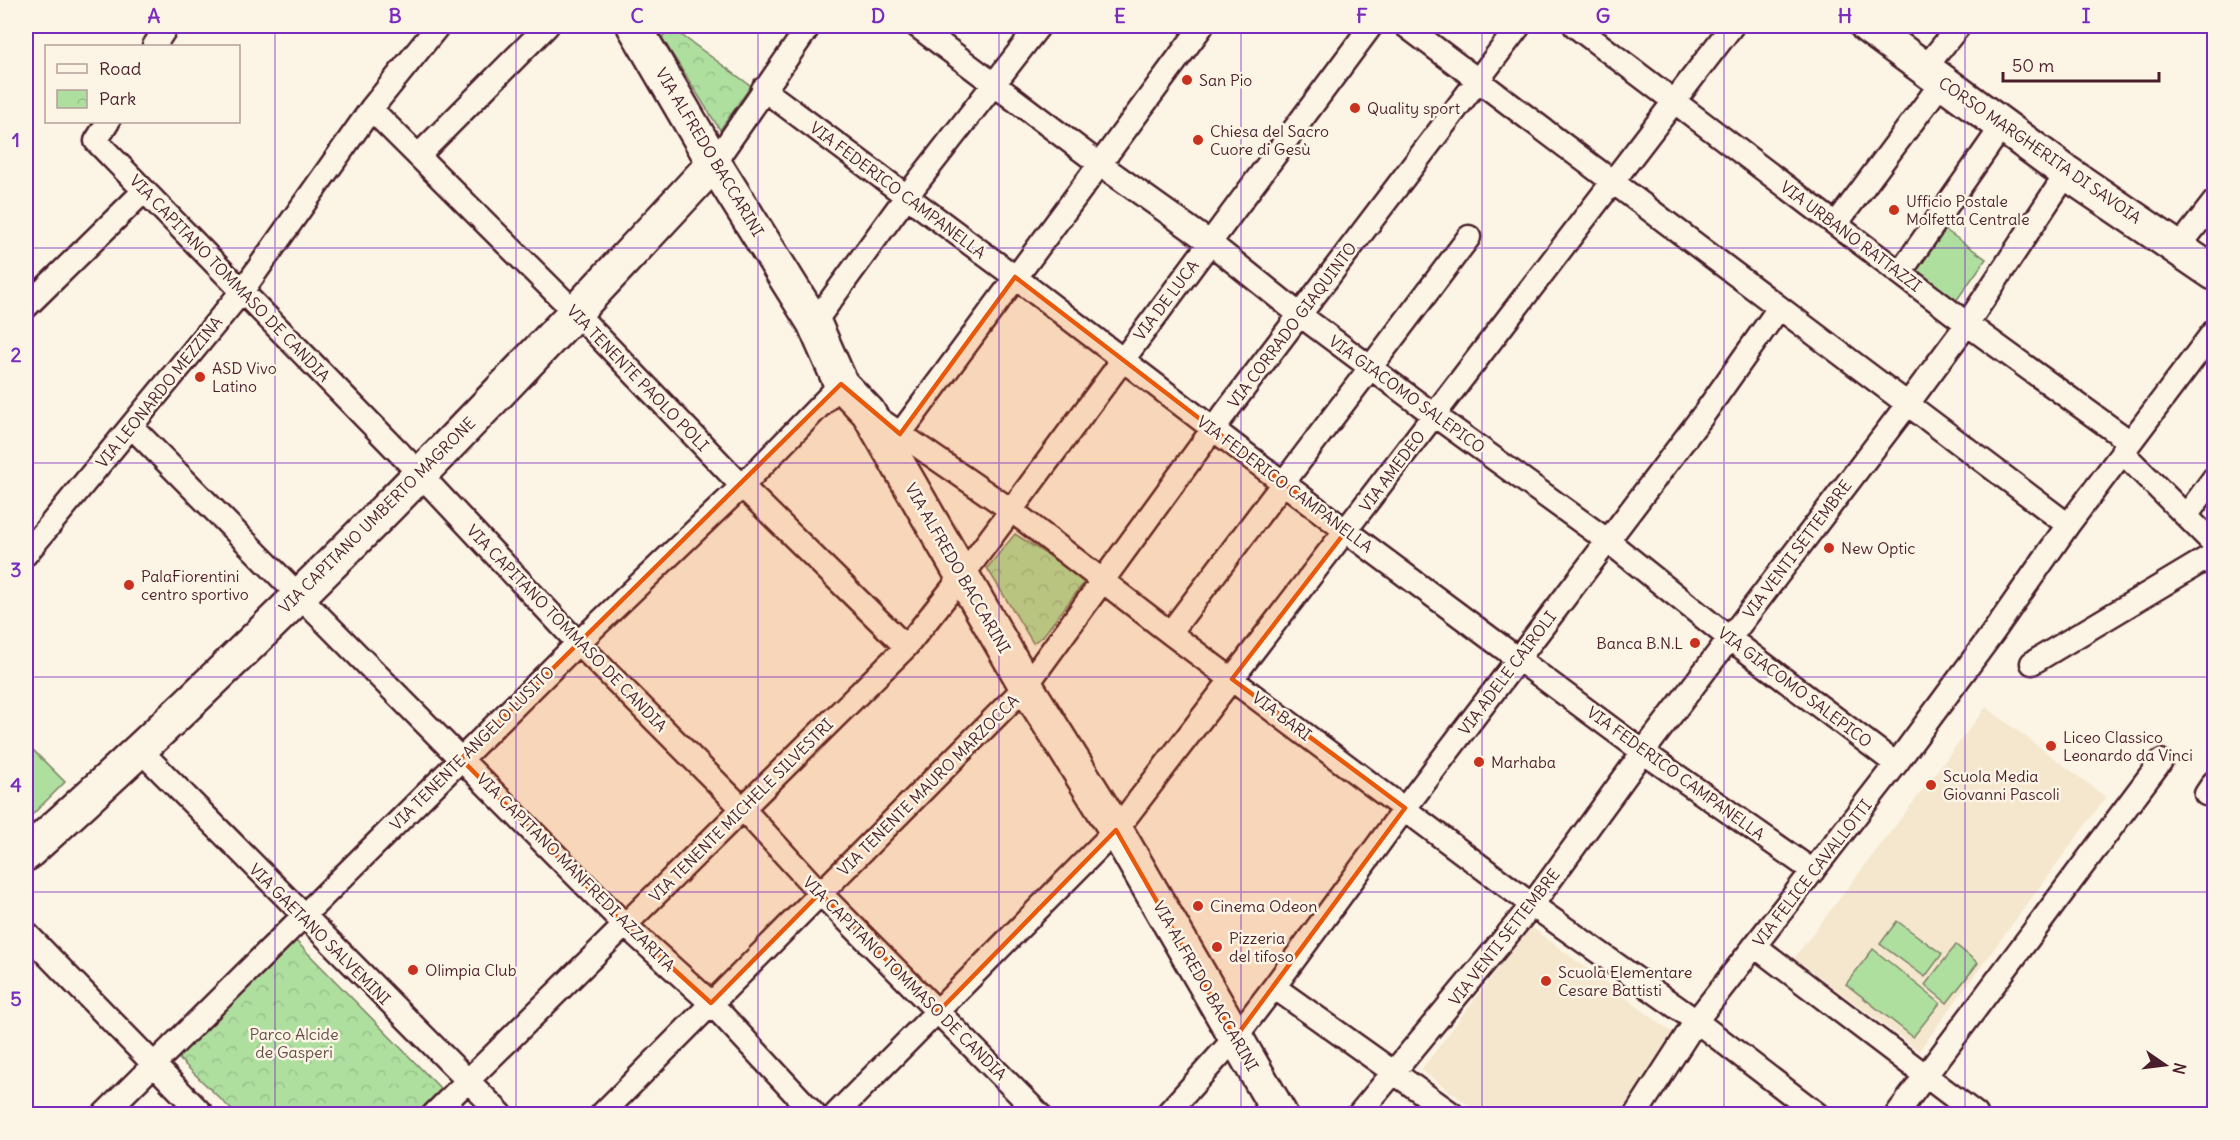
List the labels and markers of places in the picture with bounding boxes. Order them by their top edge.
place label: San Pio [1199,70,1252,90]
marker: San Pio [1180,73,1194,87]
place label: Quality sport [1367,98,1461,118]
marker: Quality sport [1348,101,1362,115]
place label: Chiesa del Sacro Cuore di Gesù [1210,121,1329,159]
marker: Chiesa del Sacro Cuore di Gesù [1191,133,1205,147]
place label: Ufficio Postale Molfetta Centrale [1906,191,2030,229]
marker: Ufficio Postale Molfetta Centrale [1887,203,1901,217]
place label: ASD Vivo Latino [212,358,277,396]
marker: ASD Vivo Latino [193,370,207,384]
place label: New Optic [1841,538,1915,558]
marker: New Optic [1822,541,1836,555]
place label: PalaFiorentini centro sportivo [141,566,249,604]
marker: PalaFiorentini centro sportivo [122,578,136,592]
place label: Banca B.N.L [1596,633,1683,653]
marker: Banca B.N.L [1688,636,1702,650]
place label: Liceo Classico Leonardo da Vinci [2063,727,2193,765]
marker: Liceo Classico Leonardo da Vinci [2044,739,2058,753]
place label: Marhaba [1491,752,1556,772]
marker: Marhaba [1472,755,1486,769]
place label: Scuola Media Giovanni Pascoli [1943,766,2060,804]
marker: Scuola Media Giovanni Pascoli [1924,778,1938,792]
place label: Cinema Odeon [1210,896,1318,916]
marker: Cinema Odeon [1191,899,1205,913]
place label: Pizzeria del tifoso [1229,928,1294,966]
marker: Pizzeria del tifoso [1210,940,1224,954]
place label: Olimpia Club [425,960,517,980]
place label: Scuola Elementare Cesare Battisti [1558,962,1692,1000]
marker: Olimpia Club [406,963,420,977]
marker: Scuola Elementare Cesare Battisti [1539,974,1553,988]

